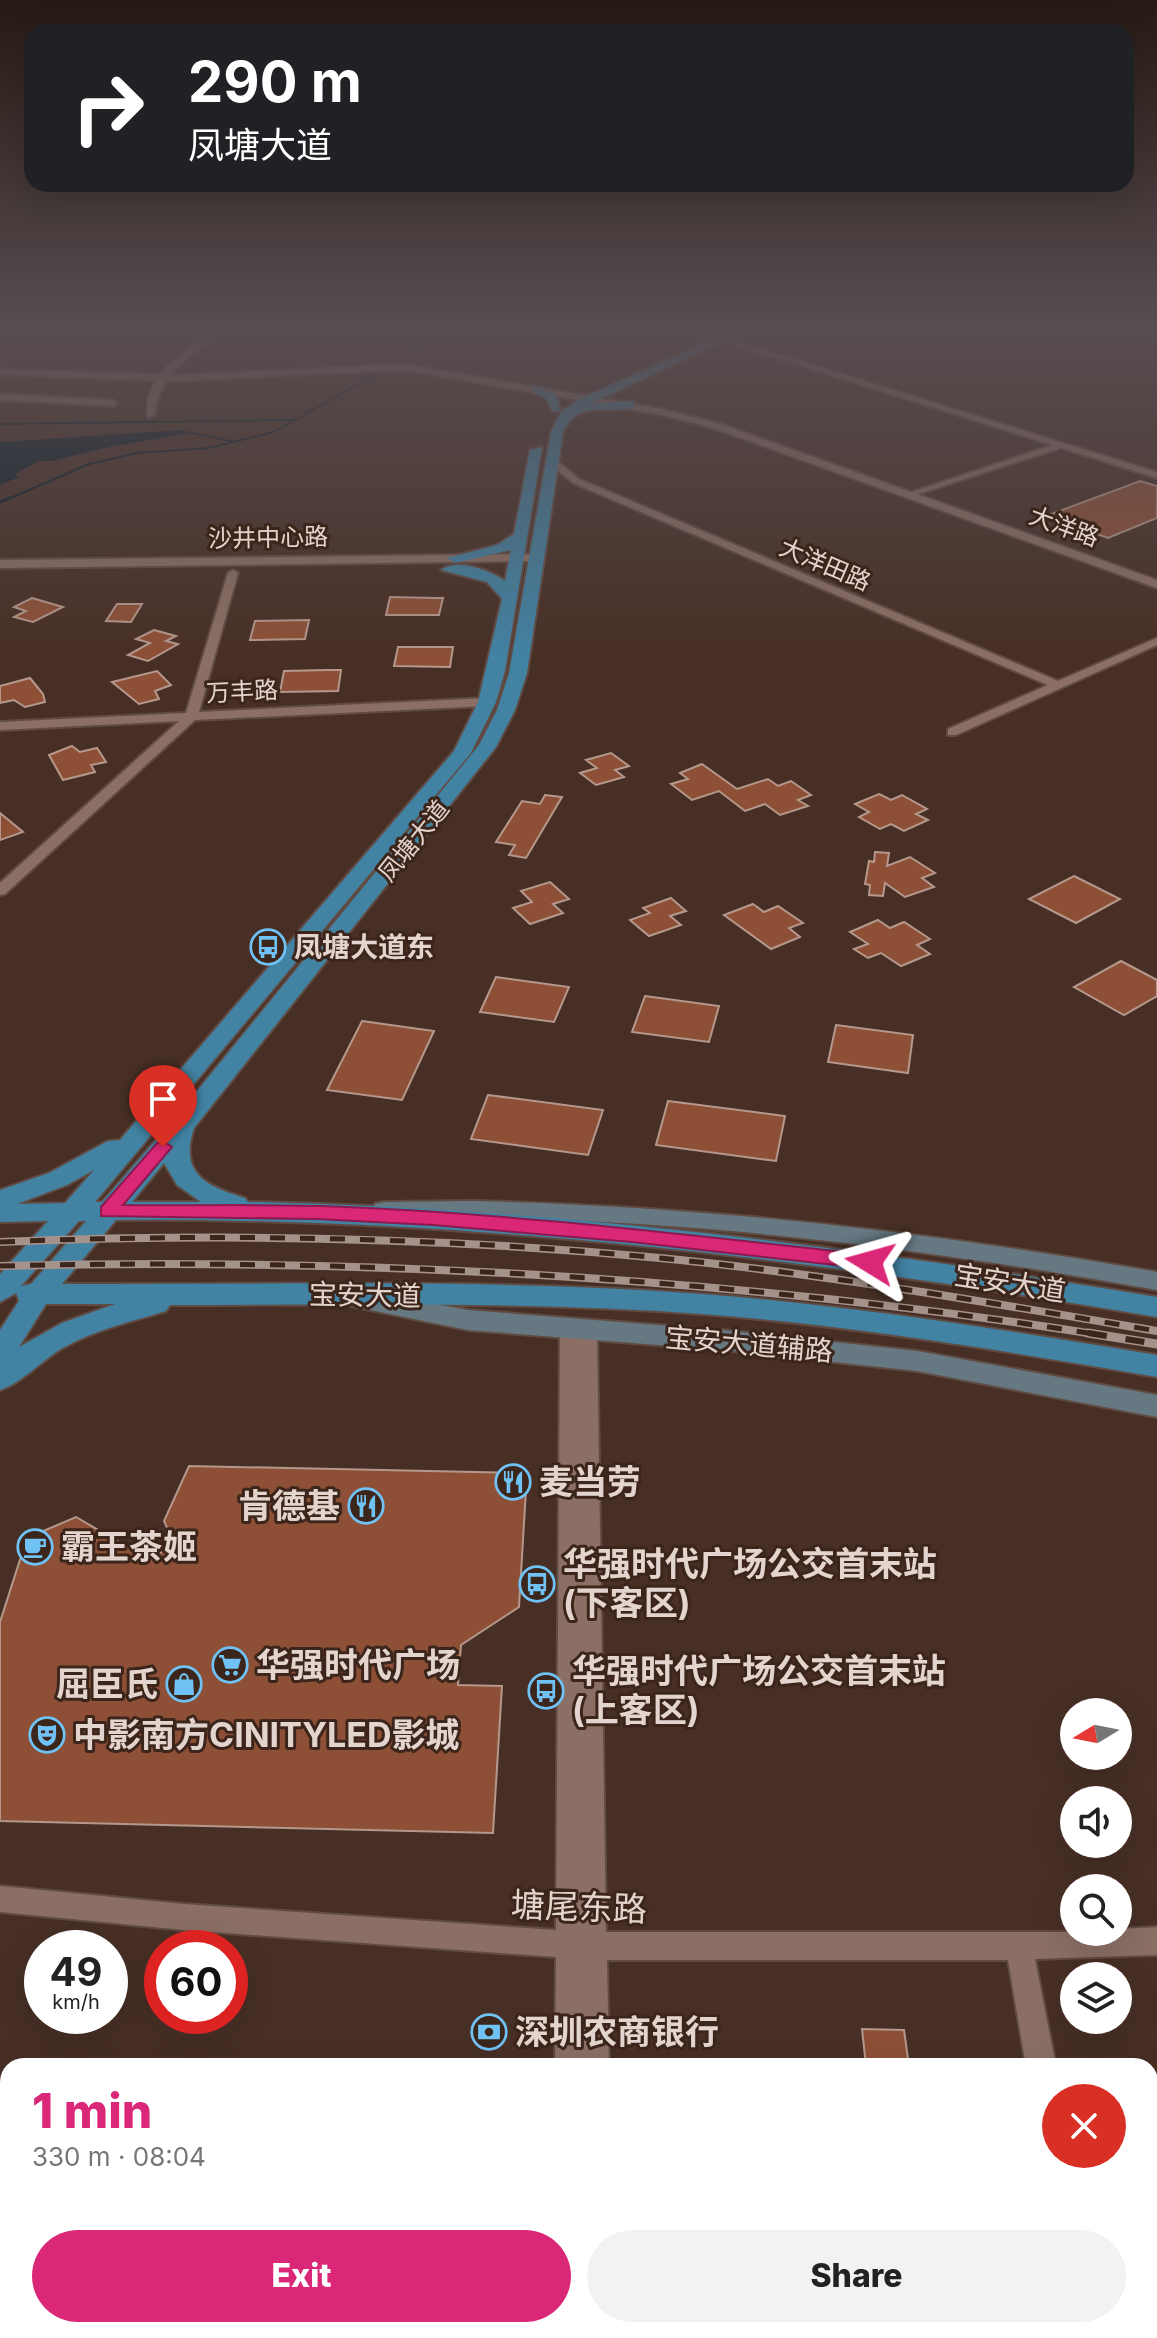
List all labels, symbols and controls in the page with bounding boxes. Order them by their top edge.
text: 290 m [188,48,362,116]
icon: right [56,56,160,160]
text: 凤塘大道 [188,123,332,167]
street label: 大洋路 [1025,501,1103,552]
street label: 沙井中心路 [208,522,328,553]
street label: 大洋田路 [775,532,875,597]
street label: 万丰路 [205,675,279,708]
street label: 凤塘大道 [372,794,455,887]
bus stop icon: 凤塘大道东 [249,928,287,966]
place label: 凤塘大道东 [294,930,434,964]
pin [129,1065,197,1147]
icon: arrive [141,1077,185,1121]
position arrow [828,1220,912,1304]
street label: 宝安大道 [952,1257,1068,1309]
street label: 宝安大道 [309,1277,421,1313]
street label: 宝安大道辅路 [664,1320,834,1368]
place label: 麦当劳 [539,1461,641,1502]
restaurant icon: 麦当劳 [494,1463,532,1501]
place label: 肯德基 [238,1485,340,1526]
restaurant icon: 肯德基 [347,1487,385,1525]
place label: 霸王茶姬 [61,1526,197,1567]
cafe icon: 霸王茶姬 [16,1528,54,1566]
place label: 华强时代广场公交首末站 (下客区) [563,1543,937,1623]
bus stop icon: 华强时代广场公交首末站 (下客区) [518,1565,556,1603]
place label: 华强时代广场 [256,1644,460,1685]
supermarket icon: 华强时代广场 [211,1646,249,1684]
place label: 华强时代广场公交首末站 (上客区) [572,1650,946,1730]
place label: 屈臣氏 [56,1663,158,1704]
shop icon: 屈臣氏 [165,1665,203,1703]
bus stop icon: 华强时代广场公交首末站 (上客区) [527,1672,565,1710]
north arrow [1060,1698,1132,1770]
map controls [1060,1698,1132,2034]
place label: 中影南方CINITYLED影城 [73,1714,459,1755]
theatre icon: 中影南方CINITYLED影城 [28,1716,66,1754]
button: sound [1060,1786,1132,1858]
button: search [1060,1874,1132,1946]
street label: 塘尾东路 [510,1884,648,1929]
speed limit sign: 60 [144,1930,248,2034]
text: 49 [49,1947,103,1996]
button: layers [1060,1962,1132,2034]
text: km/h [52,1990,100,2014]
place label: 深圳农商银行 [515,2011,719,2052]
bank icon: 深圳农商银行 [470,2013,508,2051]
text: 1 min [32,2081,152,2140]
button: close [1042,2084,1126,2168]
text: 330 m · 08:04 [32,2141,206,2172]
button: Exit [32,2230,571,2322]
button: Share [587,2230,1126,2322]

